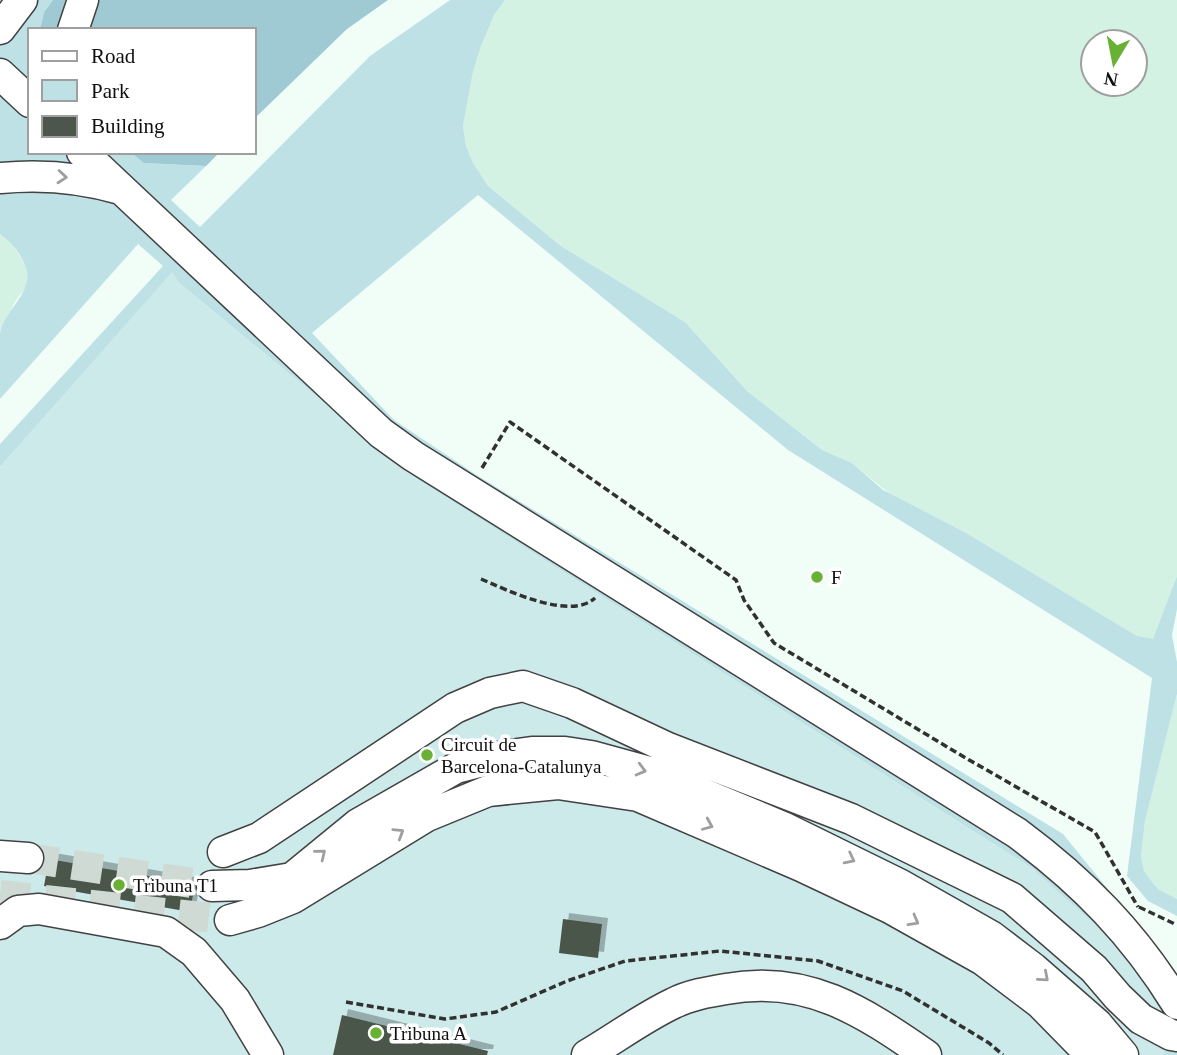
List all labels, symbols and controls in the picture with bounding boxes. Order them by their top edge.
legend [28,28,256,154]
north arrow [1079,28,1149,98]
text: Road [91,44,136,68]
text: N [1102,68,1120,91]
text: Park [91,79,130,103]
text: Building [91,114,165,138]
one-way arrow [56,169,67,184]
place label: F [831,567,842,588]
marker: F [809,569,825,585]
place label: Circuit de Barcelona-Catalunya [441,734,602,777]
marker: Circuit de Barcelona-Catalunya [419,747,435,763]
one-way arrow [635,761,647,776]
one-way arrow [700,817,713,831]
one-way arrow [392,829,405,842]
one-way arrow [313,850,325,863]
one-way arrow [843,850,855,864]
place label: Tribuna T1 [133,875,218,896]
marker: Tribuna T1 [111,877,127,893]
one-way arrow [907,913,919,926]
one-way arrow [1035,969,1048,981]
place label: Tribuna A [390,1023,467,1044]
marker: Tribuna A [368,1025,384,1041]

